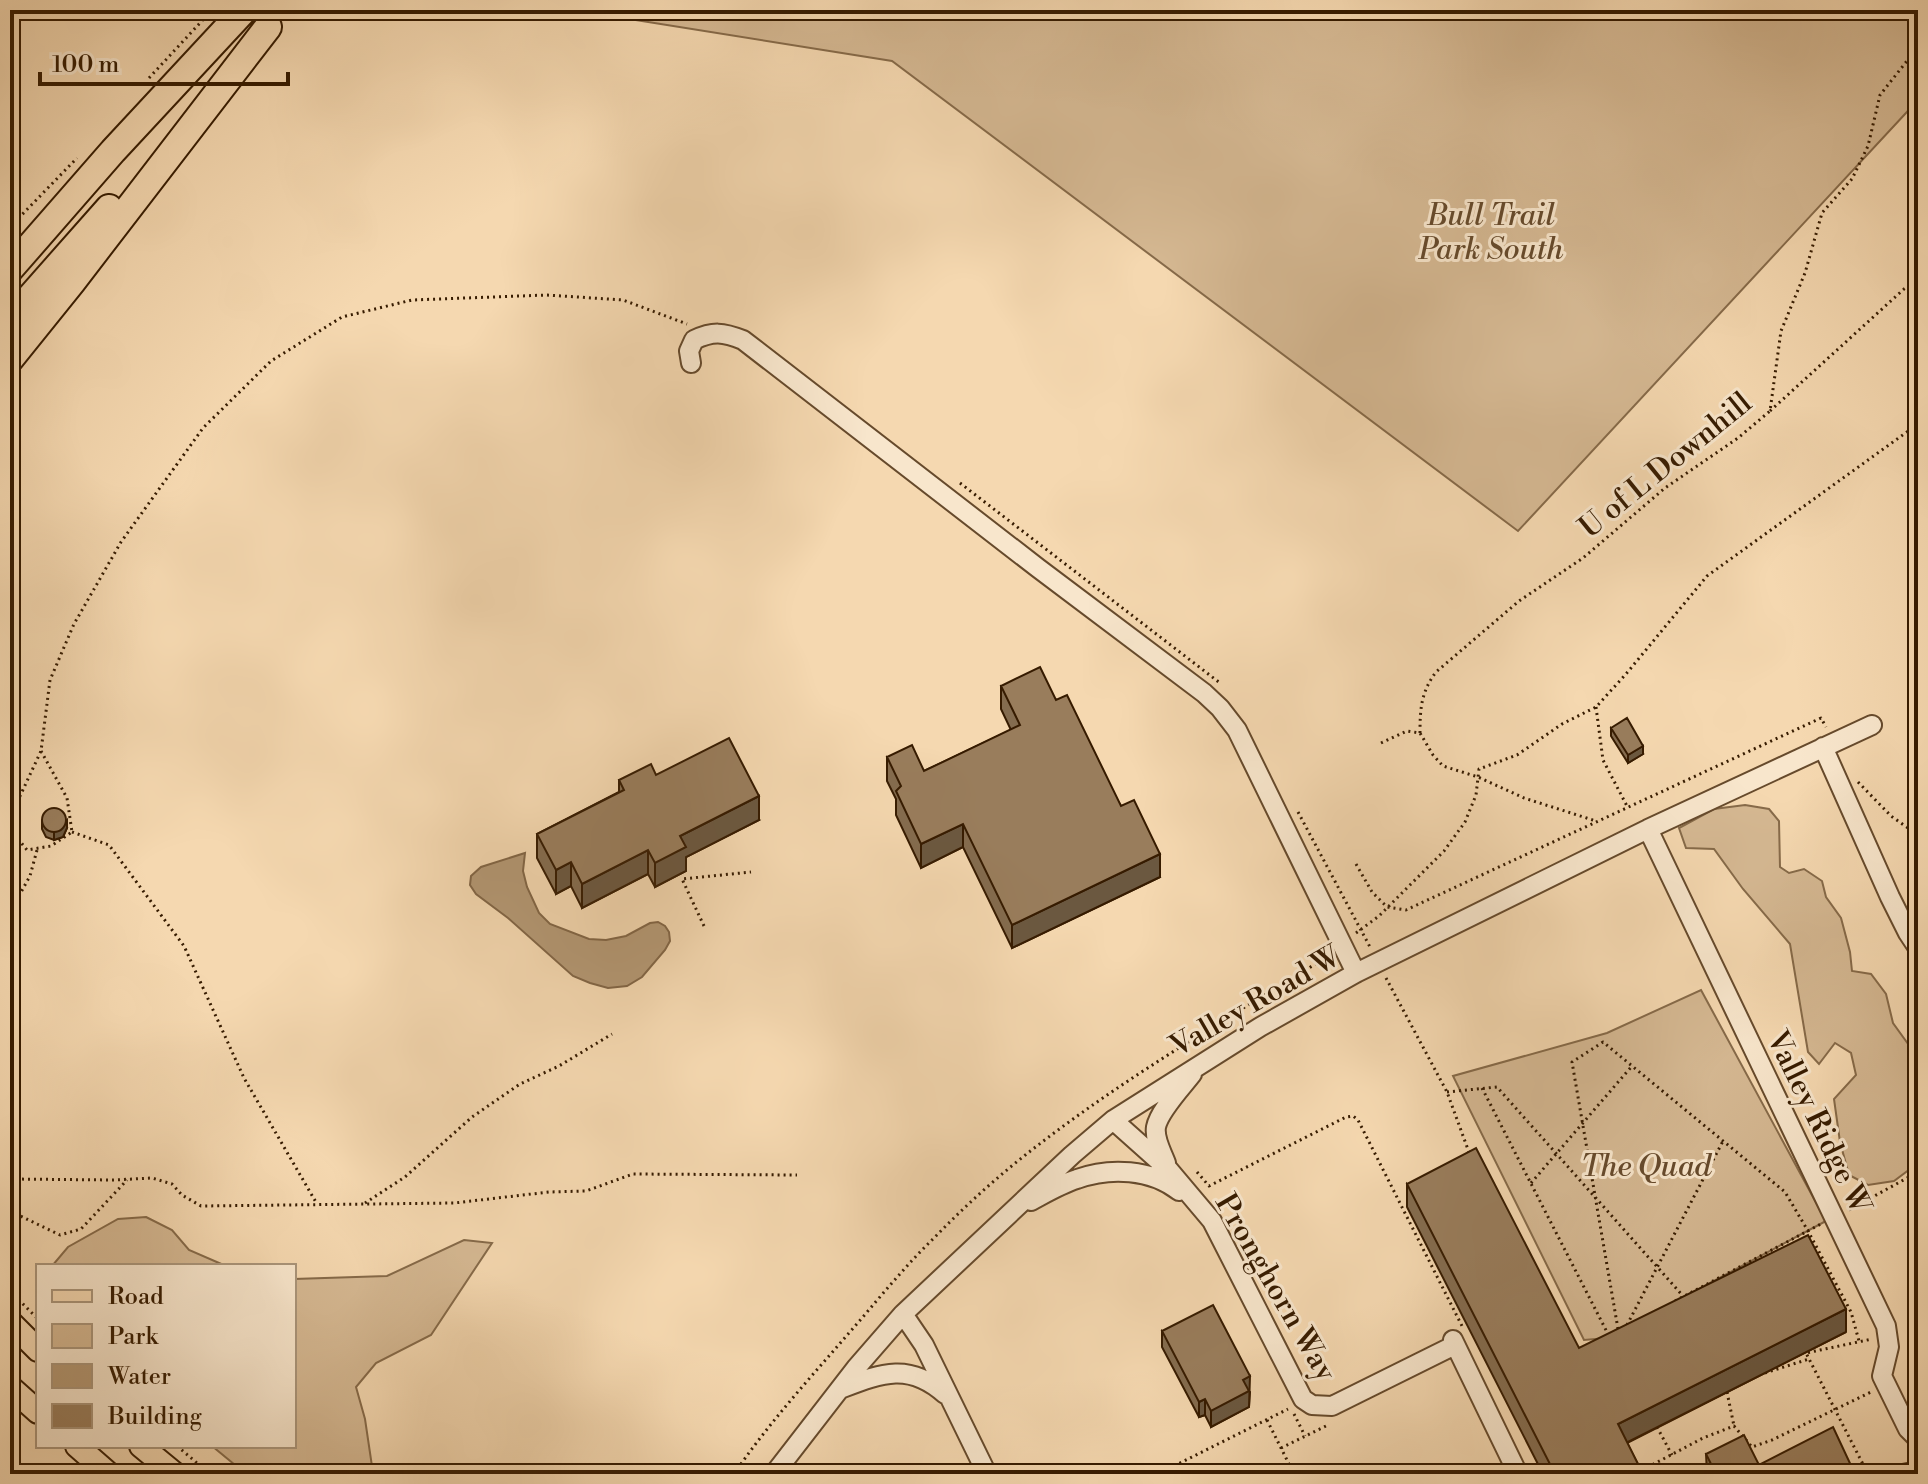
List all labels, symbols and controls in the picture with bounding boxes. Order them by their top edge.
scale bar [40,36,288,86]
text: 100 m [52,50,119,80]
park label: Bull Trail Park South [1418,197,1564,269]
street label: U of L Downhill [1572,384,1760,547]
street label: Valley Road W [1163,937,1348,1066]
street label: Valley Ridge W [1757,1024,1879,1221]
park label: The Quad [1581,1148,1712,1186]
street label: Pronghorn Way [1206,1187,1344,1388]
legend [36,1264,296,1448]
text: Road [108,1282,164,1312]
text: Park [108,1322,159,1352]
text: Water [107,1362,171,1392]
text: Building [107,1402,202,1432]

